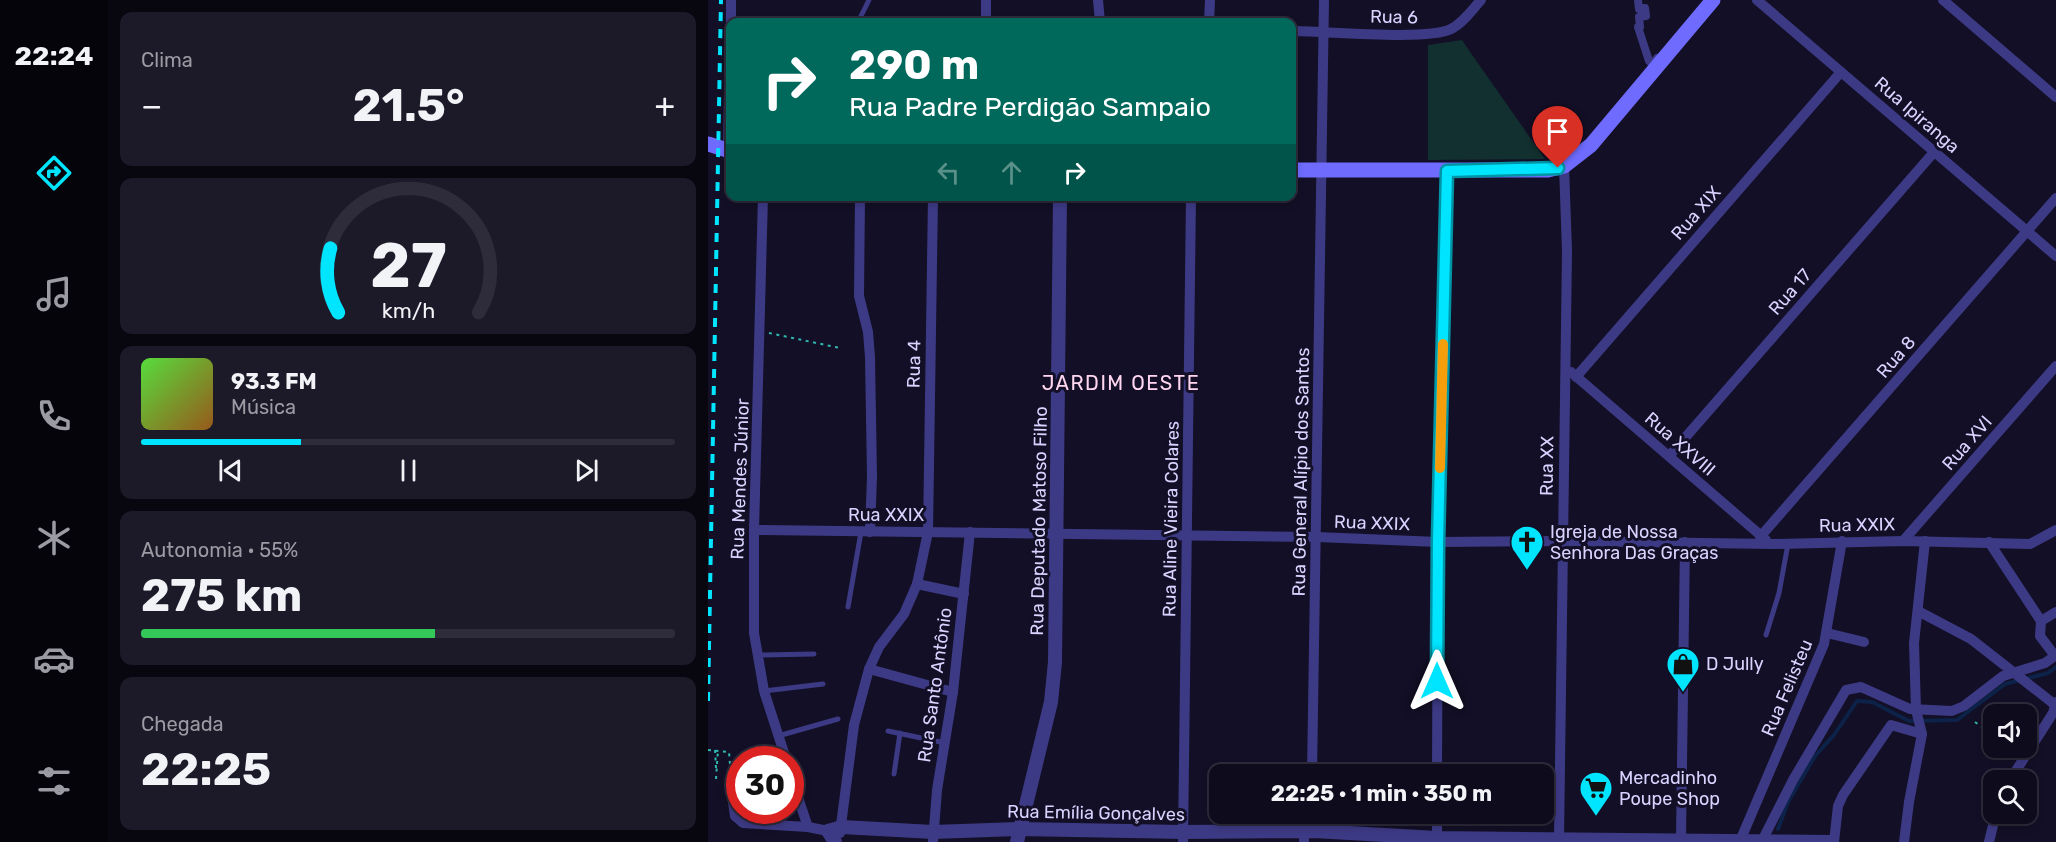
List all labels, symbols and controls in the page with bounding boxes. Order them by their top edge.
street label: Rua 6 [1370,6,1418,28]
text: 22:24 [15,40,93,72]
text: 290 m [849,40,979,90]
icon: right [750,42,828,120]
text: Clima [141,48,193,72]
street label: Rua Ipiranga [1870,72,1964,158]
text: 21.5° [352,79,464,132]
text: − [141,86,162,125]
text: + [654,86,675,125]
text: Rua Padre Perdigão Sampaio [849,91,1211,123]
pin [1532,106,1583,168]
icon: arrive [1541,115,1574,148]
icon: directions [33,152,75,194]
icon: left [932,156,965,189]
icon: ahead [995,156,1028,189]
icon: right [1058,156,1091,189]
street label: Rua XIX [1666,181,1726,245]
text: 27 [370,229,446,303]
street label: Rua 17 [1764,264,1816,320]
icon: music [33,273,75,315]
text: km/h [381,298,435,323]
street label: Rua 8 [1872,332,1920,382]
street label: Rua 4 [903,340,925,388]
street label: Rua General Alípio dos Santos [1288,347,1314,597]
text: 93.3 FM [231,368,317,395]
district label: JARDIM OESTE [1042,371,1200,395]
icon: phone [33,395,75,437]
text: Música [231,395,296,419]
street label: Rua Mendes Júnior [726,398,754,560]
street label: Rua Deputado Matoso Filho [1026,406,1052,636]
street label: Rua XXVIII [1640,407,1720,481]
street label: Rua XVI [1937,411,1997,475]
street label: Rua Aline Vieira Colares [1158,421,1184,617]
street label: Rua XX [1535,436,1559,496]
icon: previous [214,454,247,487]
icon: pause [392,454,425,487]
icon: next [570,454,603,487]
street label: Rua XXIX [848,504,924,526]
street label: Rua XXIX [1334,511,1410,535]
street label: Rua XXIX [1819,513,1895,537]
icon: climate [33,517,75,559]
place label: Igreja de Nossa Senhora Das Graças [1550,521,1718,564]
church icon: Igreja de Nossa Senhora Das Graças [1509,524,1545,571]
text: Autonomia · 55% [141,538,298,562]
text: 275 km [141,569,302,622]
street label: Rua Santo Antônio [913,606,957,764]
street label: Rua Felisteu [1757,636,1817,740]
icon: car [33,638,75,680]
shop icon: D Jully [1665,646,1701,693]
position arrow [1405,649,1469,713]
place label: D Jully [1706,653,1764,675]
map controls [1983,704,2037,824]
button: sound [1983,704,2037,758]
text: Chegada [141,712,224,736]
text: 22:25 [141,743,271,796]
speed limit sign: 30 [726,746,804,824]
icon: filters [33,760,75,802]
place label: Mercadinho Poupe Shop [1619,767,1720,810]
supermarket icon: Mercadinho Poupe Shop [1578,770,1614,817]
button: search [1983,770,2037,824]
text: 22:25 · 1 min · 350 m [1271,780,1492,807]
street label: Rua Emília Gonçalves [1007,800,1185,826]

